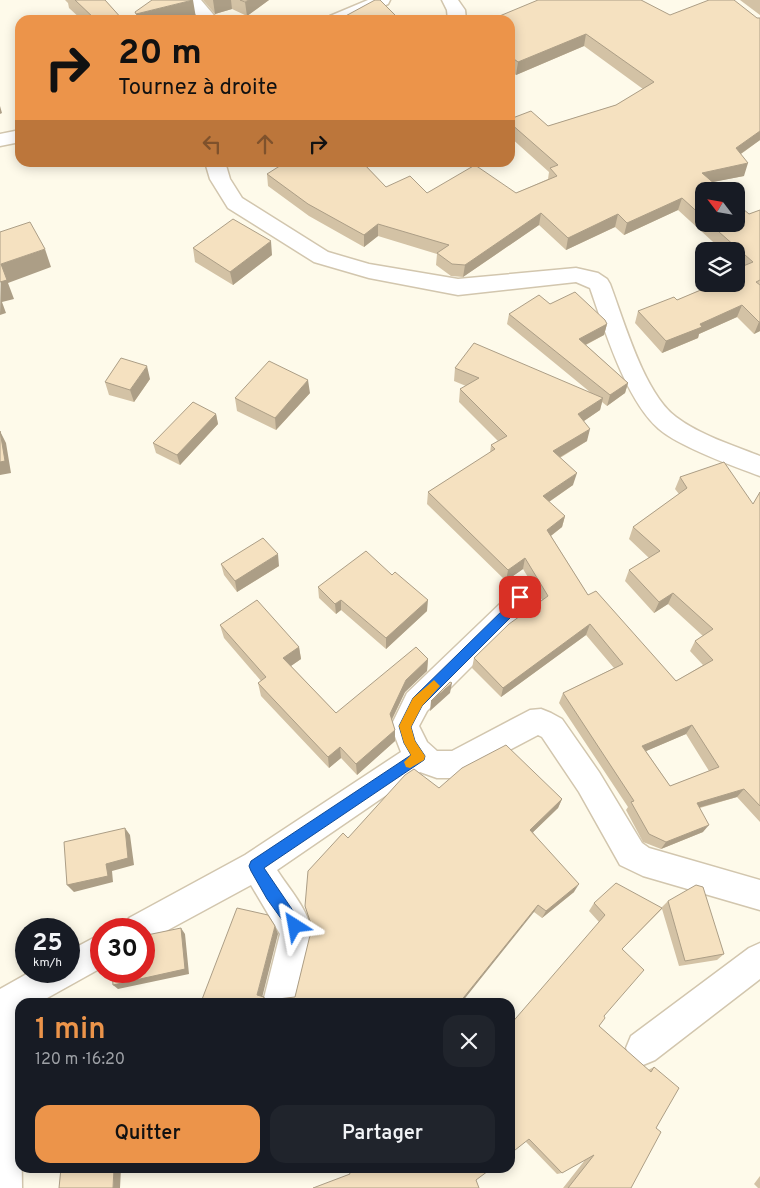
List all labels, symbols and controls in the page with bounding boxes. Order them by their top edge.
text: 20 m [118,32,202,76]
icon: right [35,35,100,100]
text: Tournez à droite [118,75,278,102]
icon: left [198,130,226,158]
icon: ahead [251,130,279,158]
icon: right [304,130,332,158]
north arrow [695,182,745,232]
map controls [695,182,745,292]
button: layers [695,242,745,292]
pin [499,576,541,618]
icon: arrive [506,583,534,611]
position arrow [268,899,320,951]
speed limit sign: 30 [90,918,155,983]
text: 25 [32,928,63,960]
text: km/h [33,955,62,971]
text: 1 min [35,1012,106,1049]
button: close [443,1015,495,1067]
text: 120 m · 16:20 [35,1050,125,1070]
button: Quitter [35,1105,260,1163]
button: Partager [270,1105,495,1163]

